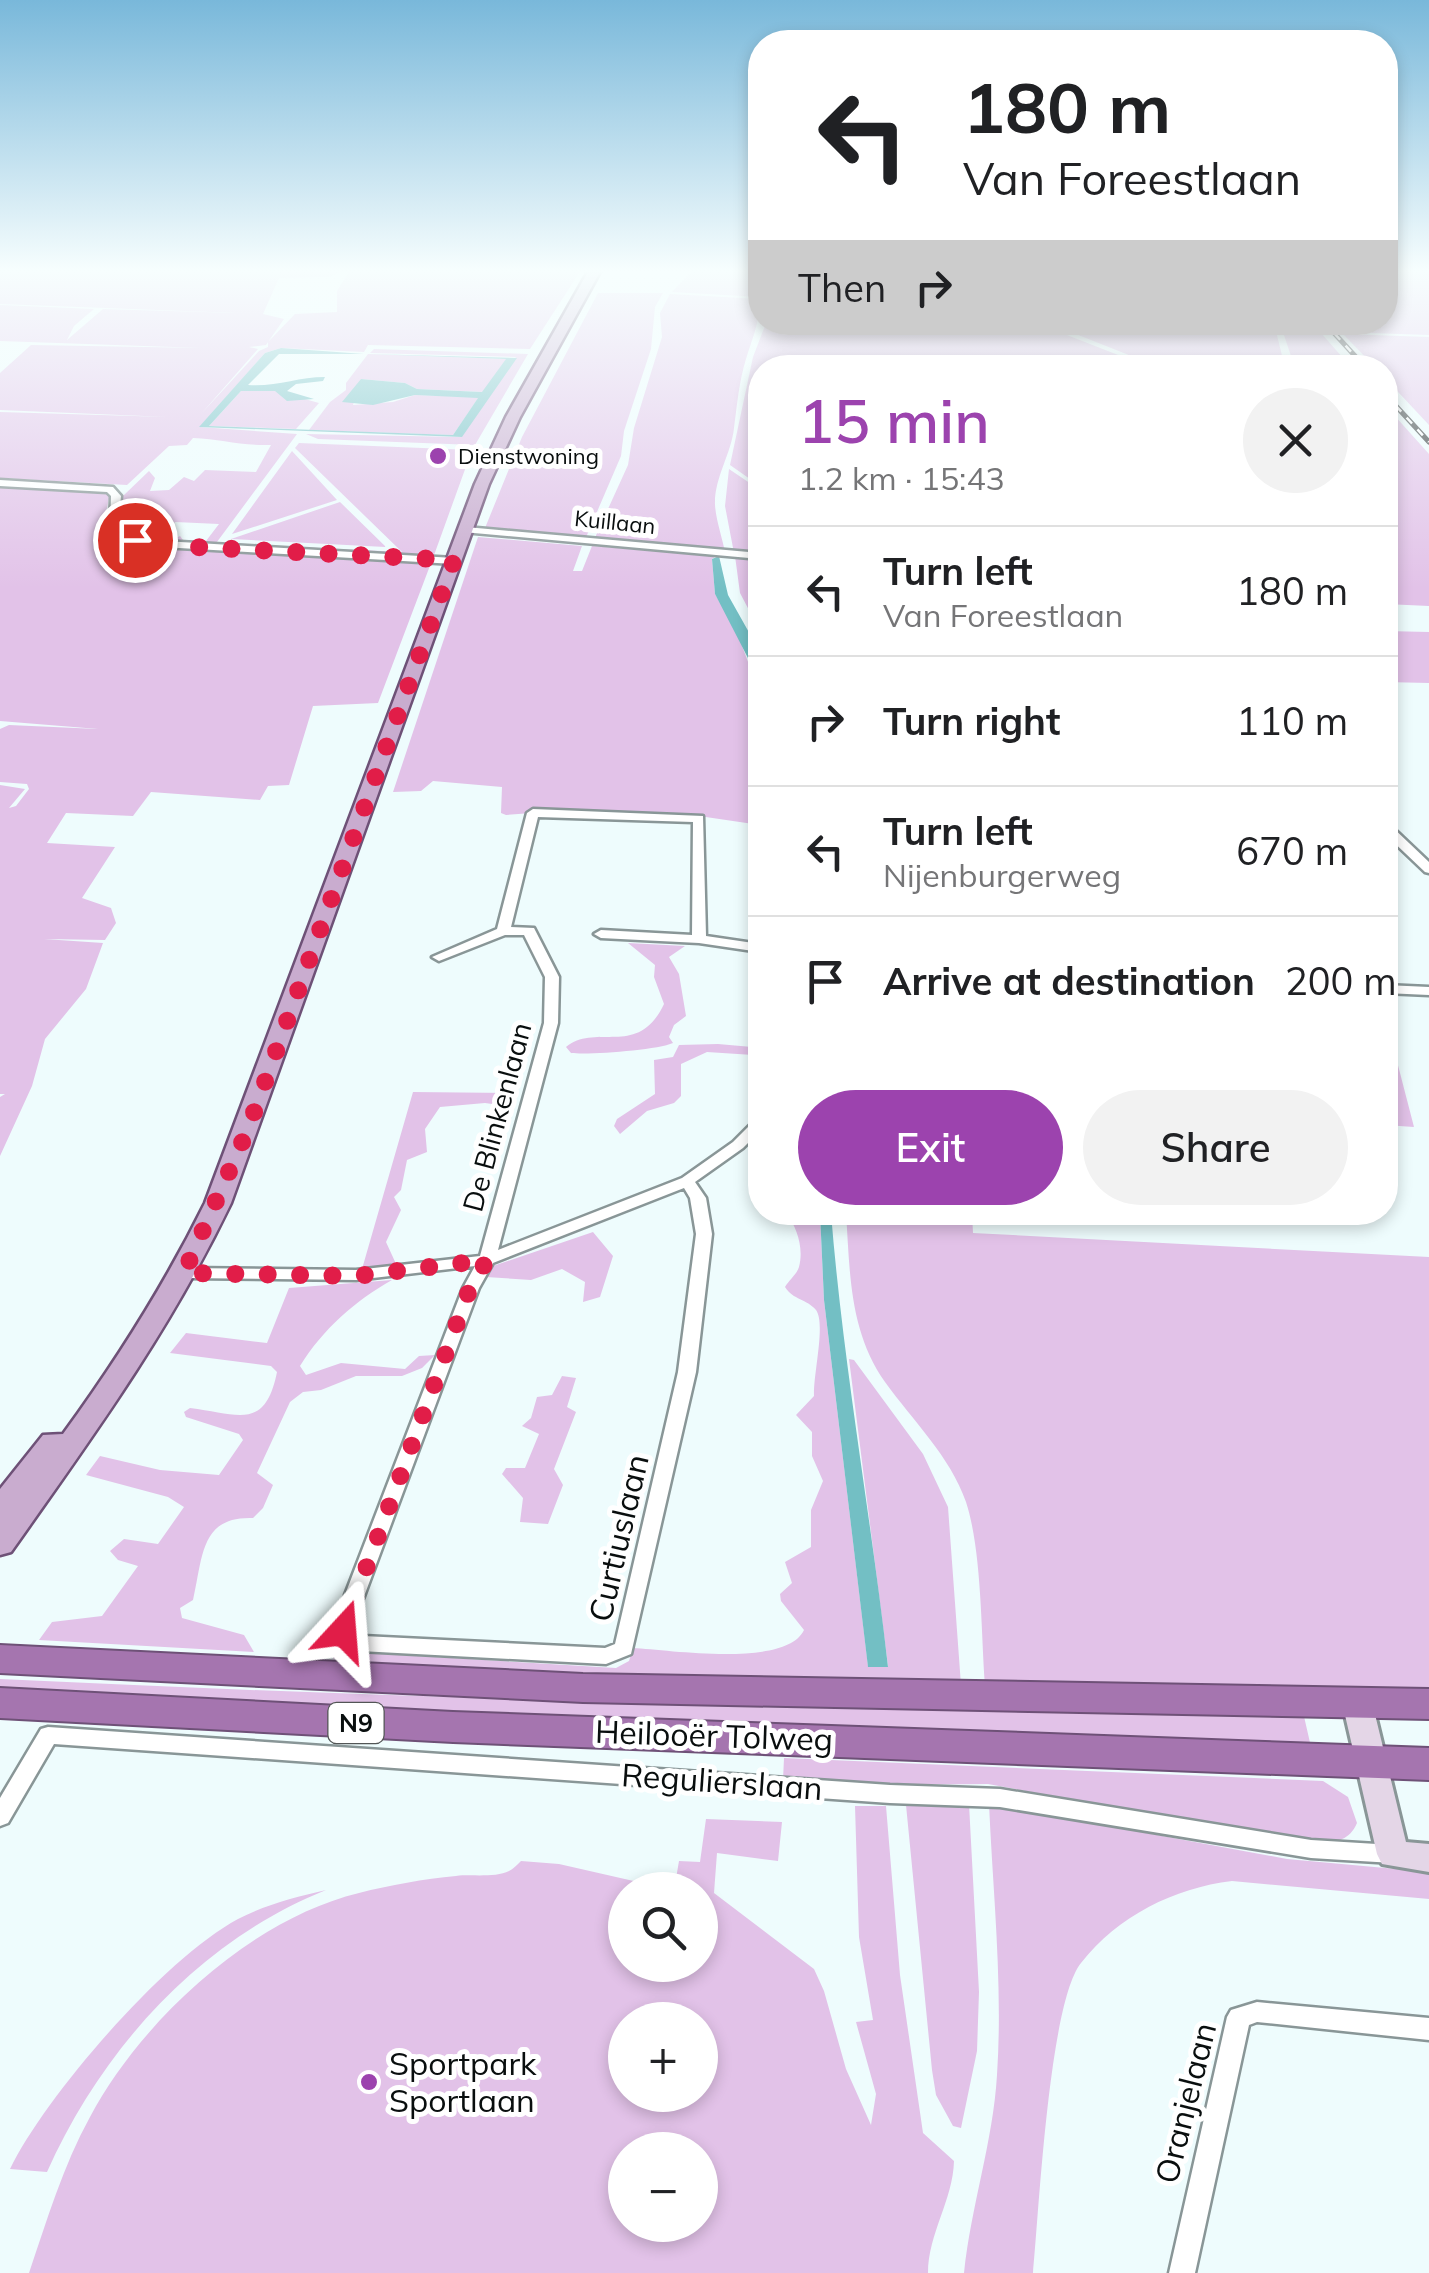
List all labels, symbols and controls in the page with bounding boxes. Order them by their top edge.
text: 180 m [963,63,1171,151]
icon: left [798,70,928,200]
text: Van Foreestlaan [963,150,1301,206]
icon: right [906,260,961,315]
text: Then [798,264,886,312]
text: 15 min [798,383,990,458]
button: close [1243,388,1348,493]
place label: Dienstwoning [458,442,599,470]
marker: Dienstwoning [427,445,449,467]
text: 1.2 km · 15:43 [798,458,1005,498]
pin [93,498,178,583]
street label: Kuillaan [573,504,657,540]
icon: arrive [108,513,163,568]
text: Turn left [883,547,1033,595]
icon: left [798,564,853,619]
text: 180 m [1236,567,1348,615]
text: Van Foreestlaan [883,595,1123,635]
icon: right [798,694,853,749]
text: Turn right [883,697,1060,745]
text: 110 m [1236,697,1348,745]
text: Turn left [883,807,1033,855]
icon: left [798,824,853,879]
text: 670 m [1236,827,1348,875]
text: Nijenburgerweg [883,855,1121,895]
icon: arrive [798,954,853,1009]
text: Arrive at destination [883,957,1255,1005]
text: 200 m [1285,957,1397,1005]
street label: De Blinkenlaan [454,1018,539,1215]
button: Exit [798,1090,1063,1205]
button: Share [1083,1090,1348,1205]
street label: Curtiuslaan [579,1450,657,1625]
position arrow [291,1579,395,1683]
road number: N9 [328,1703,384,1743]
street label: Heilooër Tolweg [594,1711,834,1759]
street label: Regulierslaan [620,1754,824,1808]
map controls [608,1872,718,2242]
button: search [608,1872,718,1982]
button: + [608,2002,718,2112]
street label: Oranjelaan [1146,2018,1224,2187]
place label: Sportpark Sportlaan [389,2043,537,2120]
marker: Sportpark Sportlaan [358,2071,380,2093]
button: − [608,2132,718,2242]

